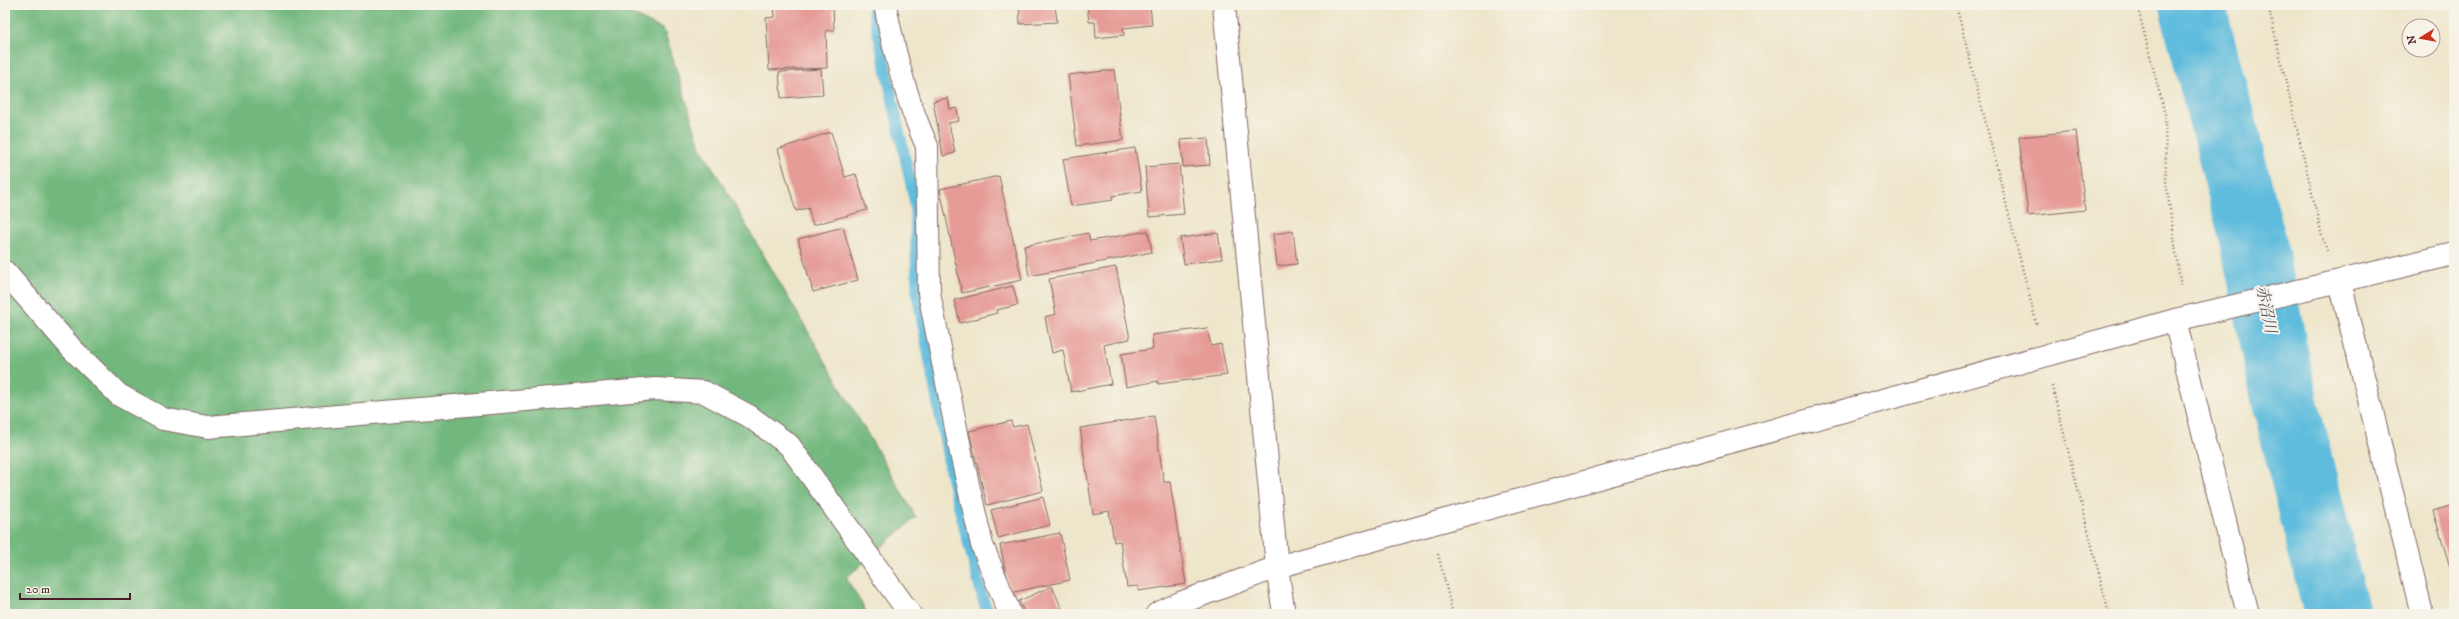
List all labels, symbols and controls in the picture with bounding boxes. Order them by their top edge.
north arrow [2401,18,2441,58]
text: N [2404,34,2420,45]
water label: 赤沼川 [2252,284,2281,337]
scale bar [20,575,130,601]
text: 20 m [26,582,50,597]

